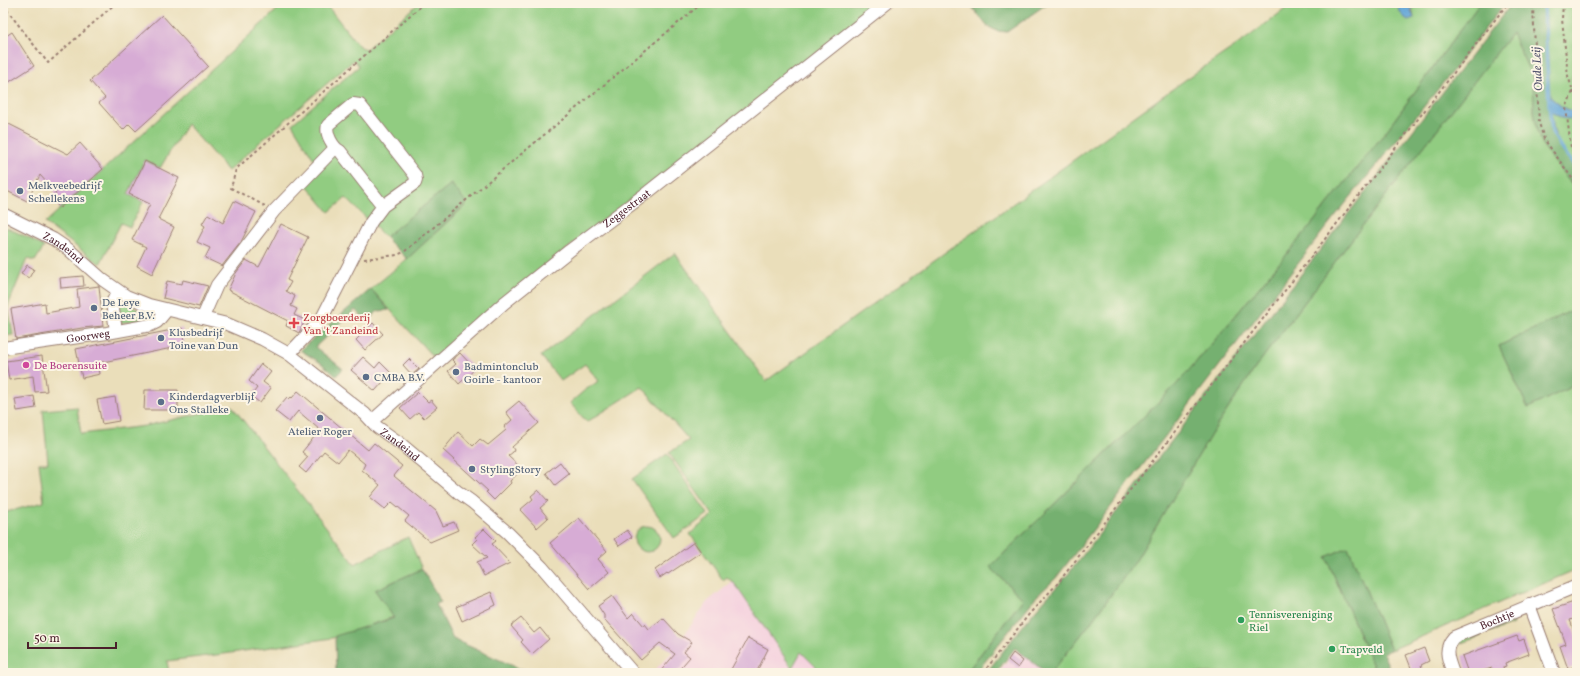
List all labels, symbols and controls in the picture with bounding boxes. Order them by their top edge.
water label: Oude Leij [1529,45,1547,91]
place label: Melkveebedrijf Schellekens [28,179,102,207]
marker: Melkveebedrijf Schellekens [15,186,25,196]
street label: Zeggestraat [600,186,655,232]
street label: Zandeind [40,229,86,268]
place label: De Leye Beheer B.V. [102,296,155,324]
marker: De Leye Beheer B.V. [89,303,99,313]
place label: Zorgboerderij Van 't Zandeind [303,311,379,339]
marker: Zorgboerderij Van 't Zandeind [288,317,300,329]
place label: Klusbedrijf Toine van Dun [169,326,239,354]
street label: Goorweg [66,327,111,348]
marker: Klusbedrijf Toine van Dun [156,333,166,343]
place label: De Boerensuite [34,359,107,374]
marker: De Boerensuite [21,360,31,370]
place label: Badmintonclub Goirle - kantoor [464,360,541,388]
marker: Badmintonclub Goirle - kantoor [451,367,461,377]
place label: CMBA B.V. [374,371,425,386]
marker: CMBA B.V. [361,372,371,382]
place label: Kinderdagverblijf Ons Stalleke [169,390,256,418]
marker: Kinderdagverblijf Ons Stalleke [156,397,166,407]
marker: Atelier Roger [315,413,325,423]
place label: Atelier Roger [288,425,352,440]
street label: Zandeind [376,425,422,466]
place label: StylingStory [480,463,541,478]
marker: StylingStory [467,464,477,474]
street label: Bochtje [1478,607,1517,634]
place label: Tennisvereniging Riel [1249,608,1333,636]
marker: Tennisvereniging Riel [1236,615,1246,625]
scale bar [28,624,116,650]
text: 50 m [34,631,60,647]
place label: Trapveld [1340,643,1383,658]
marker: Trapveld [1327,644,1337,654]

